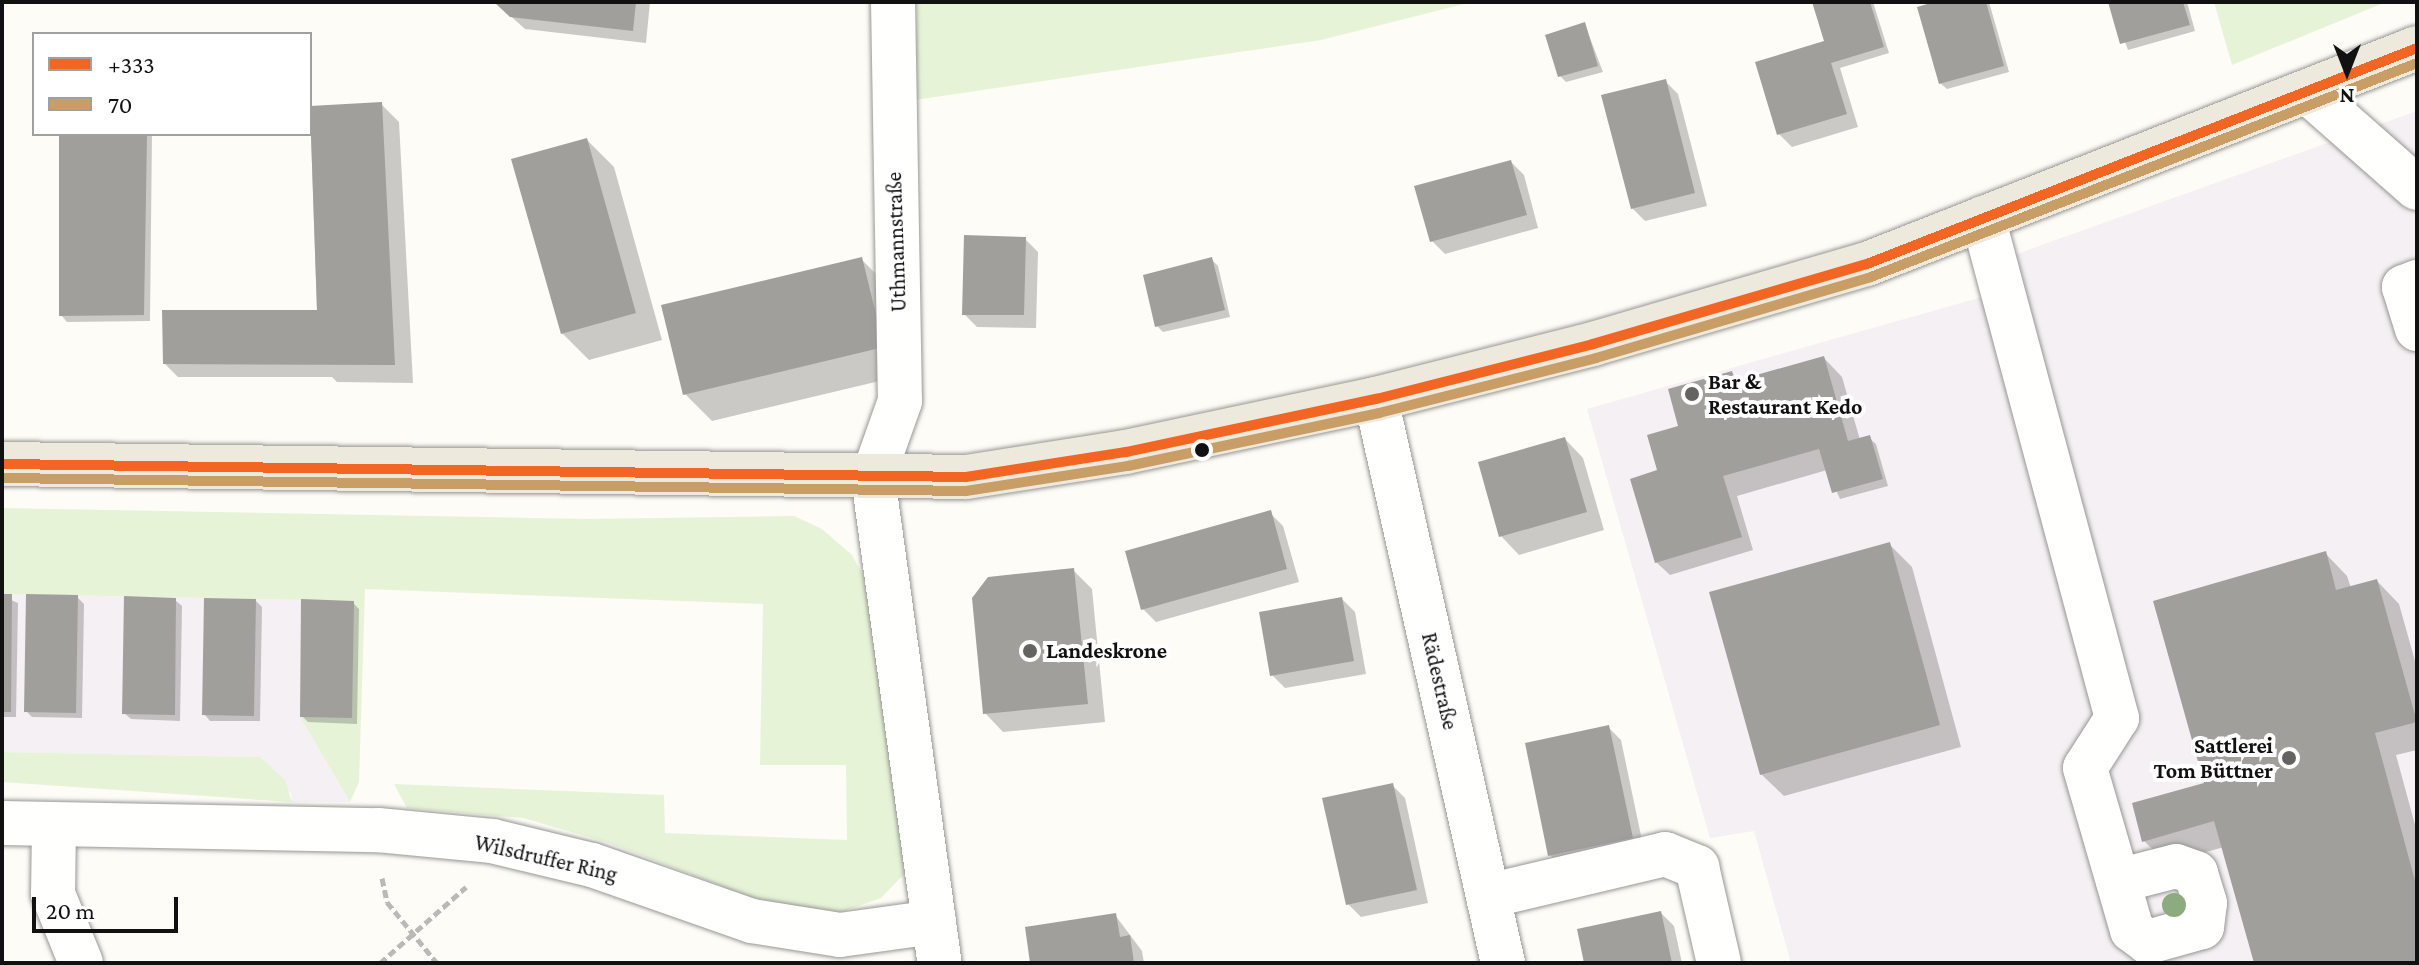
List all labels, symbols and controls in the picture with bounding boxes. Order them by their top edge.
legend [32,32,312,136]
north arrow [2307,32,2387,112]
text: +333 [108,51,155,78]
text: N [2340,84,2355,109]
text: 70 [108,91,132,118]
street label: Uthmannstraße [880,172,912,312]
place label: Bar & Restaurant Kedo [1708,368,1863,420]
marker: Bar & Restaurant Kedo [1683,385,1701,403]
unlabelled marker [1194,442,1210,458]
street label: Rädestraße [1416,630,1464,732]
place label: Landeskrone [1046,638,1167,664]
marker: Landeskrone [1021,642,1039,660]
place label: Sattlerei Tom Büttner [2153,732,2273,784]
marker: Sattlerei Tom Büttner [2280,749,2298,767]
street label: Wilsdruffer Ring [472,829,620,887]
scale bar [36,881,182,931]
text: 20 m [46,897,95,924]

